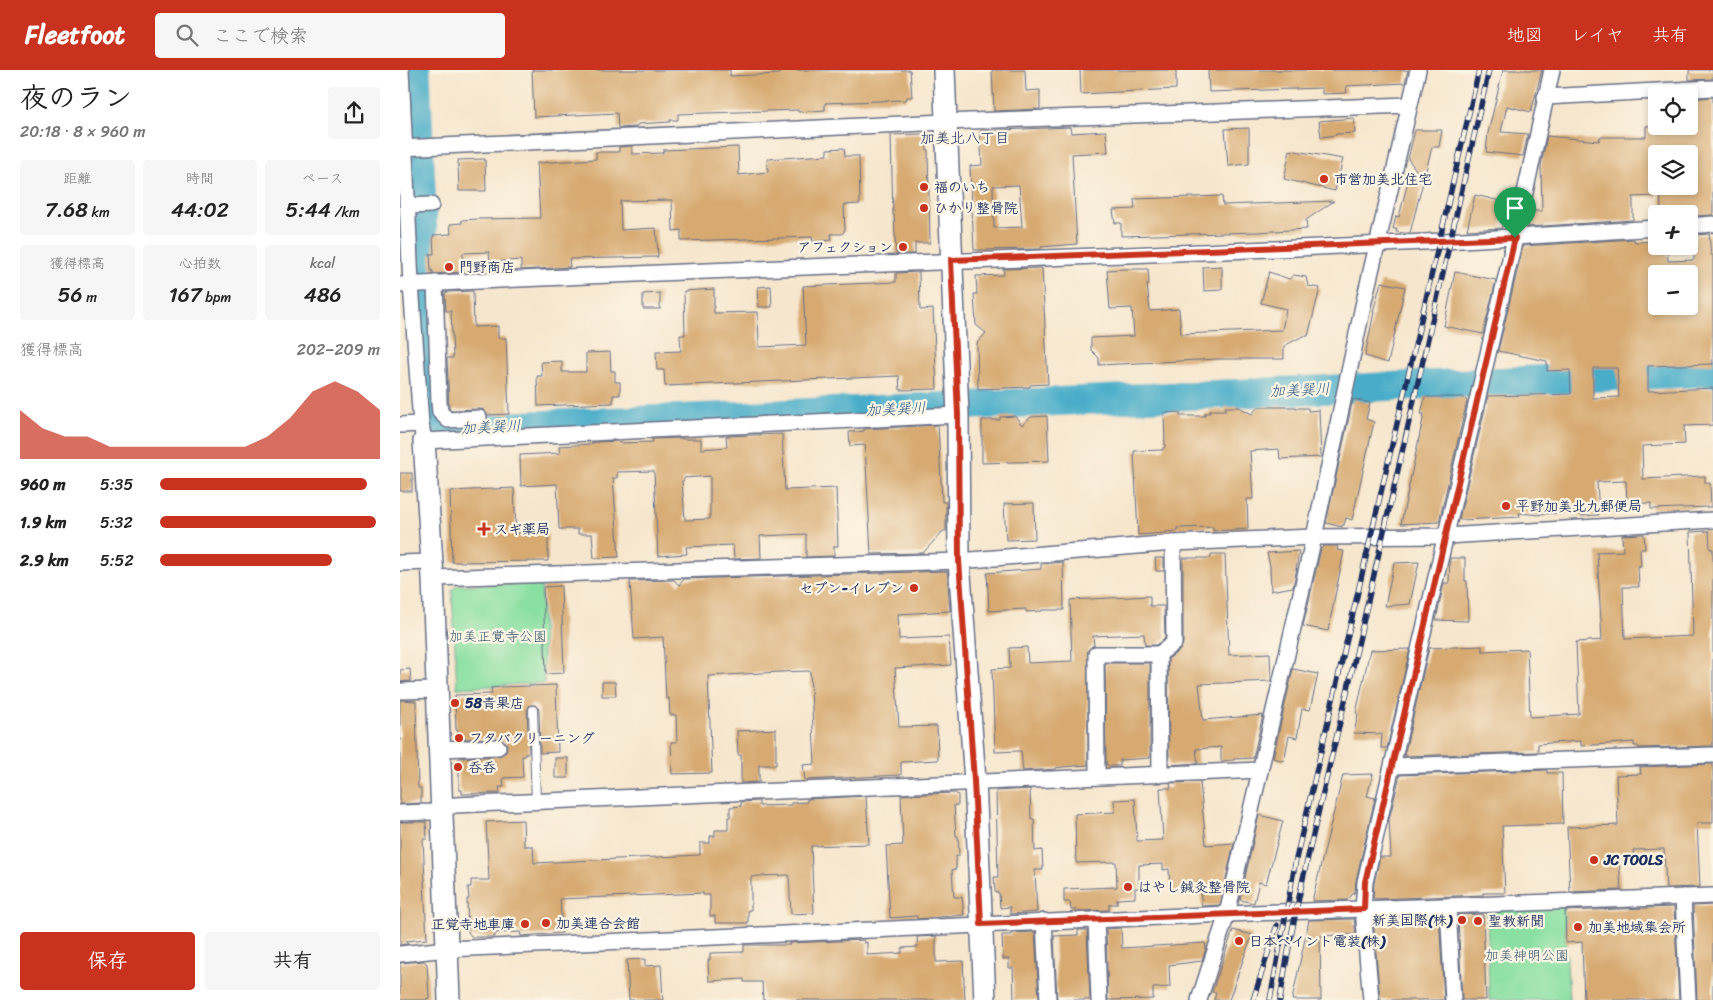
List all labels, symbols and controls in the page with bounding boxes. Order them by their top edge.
search box [155,13,505,58]
text: Fleetfoot [25,14,125,56]
text: ここで検索 [213,19,308,52]
text: 地図 [1507,19,1543,51]
text: レイヤ [1571,19,1624,51]
text: 共有 [1652,19,1688,51]
icon: search [173,21,201,49]
text: 夜のラン [20,73,132,122]
map controls [1648,85,1698,315]
button: locate [1648,85,1698,135]
button: share [328,87,380,139]
text: 20:18 · 8 × 960 m [20,117,146,146]
district label: 加美北八丁目 [920,125,1010,151]
button: layers [1648,145,1698,195]
text: 距離 [63,166,91,191]
text: 時間 [186,166,214,191]
text: ペース [302,166,343,191]
place label: 市営加美北住宅 [1334,167,1432,192]
marker: 市営加美北住宅 [1318,173,1330,185]
place label: 福のいち [934,175,990,200]
marker: 福のいち [918,181,930,193]
pin [1494,187,1536,238]
text: 7.68 [45,191,88,229]
text: 44:02 [171,191,229,229]
text: 5:44 [286,191,331,229]
icon: arrive [1501,194,1529,222]
place label: ひかり整骨院 [934,196,1018,221]
text: km [88,200,110,225]
text: /km [331,200,360,225]
marker: ひかり整骨院 [918,202,930,214]
button: + [1648,205,1698,255]
place label: アフェクション [797,235,893,260]
marker: アフェクション [897,241,909,253]
text: 獲得標高 [49,251,105,276]
text: 心拍数 [179,251,221,276]
text: kcal [310,251,335,276]
place label: 門野商店 [459,255,515,280]
marker: 門野商店 [443,261,455,273]
button: − [1648,265,1698,315]
text: 56 [58,276,83,314]
text: 167 [169,276,202,314]
text: 486 [304,276,342,314]
text: m [83,285,97,310]
text: bpm [202,285,231,310]
text: 獲得標高 [20,335,84,364]
text: 202–209 m [297,335,380,364]
water label: 加美巽川 [1269,375,1331,405]
water label: 加美巽川 [865,394,927,424]
water label: 加美巽川 [460,412,522,442]
text: 960 m [20,470,65,499]
text: 5:35 [100,470,133,499]
place label: 平野加美北九郵便局 [1516,494,1642,519]
marker: 平野加美北九郵便局 [1500,500,1512,512]
text: 1.9 km [20,508,66,537]
text: 5:32 [100,508,133,537]
place label: スギ薬局 [494,517,550,542]
marker: スギ薬局 [478,523,490,535]
text: 2.9 km [20,546,69,575]
text: 5:52 [100,546,134,575]
place label: セブン-イレブン [800,576,904,601]
marker: セブン-イレブン [908,582,920,594]
park label: 加美正覚寺公園 [449,624,547,649]
place label: 58青果店 [465,691,524,716]
marker: 58青果店 [449,697,461,709]
place label: フタバクリーニング [469,726,595,751]
marker: フタバクリーニング [453,732,465,744]
place label: 呑呑 [468,755,496,780]
marker: 呑呑 [452,761,464,773]
place label: JC TOOLS [1603,848,1663,873]
marker: JC TOOLS [1588,854,1600,866]
place label: はやし鍼灸整骨院 [1138,875,1250,900]
marker: はやし鍼灸整骨院 [1122,881,1134,893]
place label: 新美国際(株) [1372,908,1453,933]
place label: 聖教新聞 [1488,909,1544,934]
place label: 加美連合会館 [556,911,640,936]
place label: 正覚寺地車庫 [431,912,515,937]
marker: 新美国際(株) [1456,914,1468,926]
marker: 聖教新聞 [1472,915,1484,927]
place label: 加美地域集会所 [1588,915,1686,940]
marker: 加美連合会館 [540,917,552,929]
marker: 正覚寺地車庫 [519,918,531,930]
marker: 加美地域集会所 [1572,921,1584,933]
place label: 日本ペイント電装(株) [1249,929,1386,954]
button: 保存 [20,932,195,990]
button: 共有 [205,932,380,990]
marker: 日本ペイント電装(株) [1233,935,1245,947]
park label: 加美神明公園 [1485,943,1569,968]

